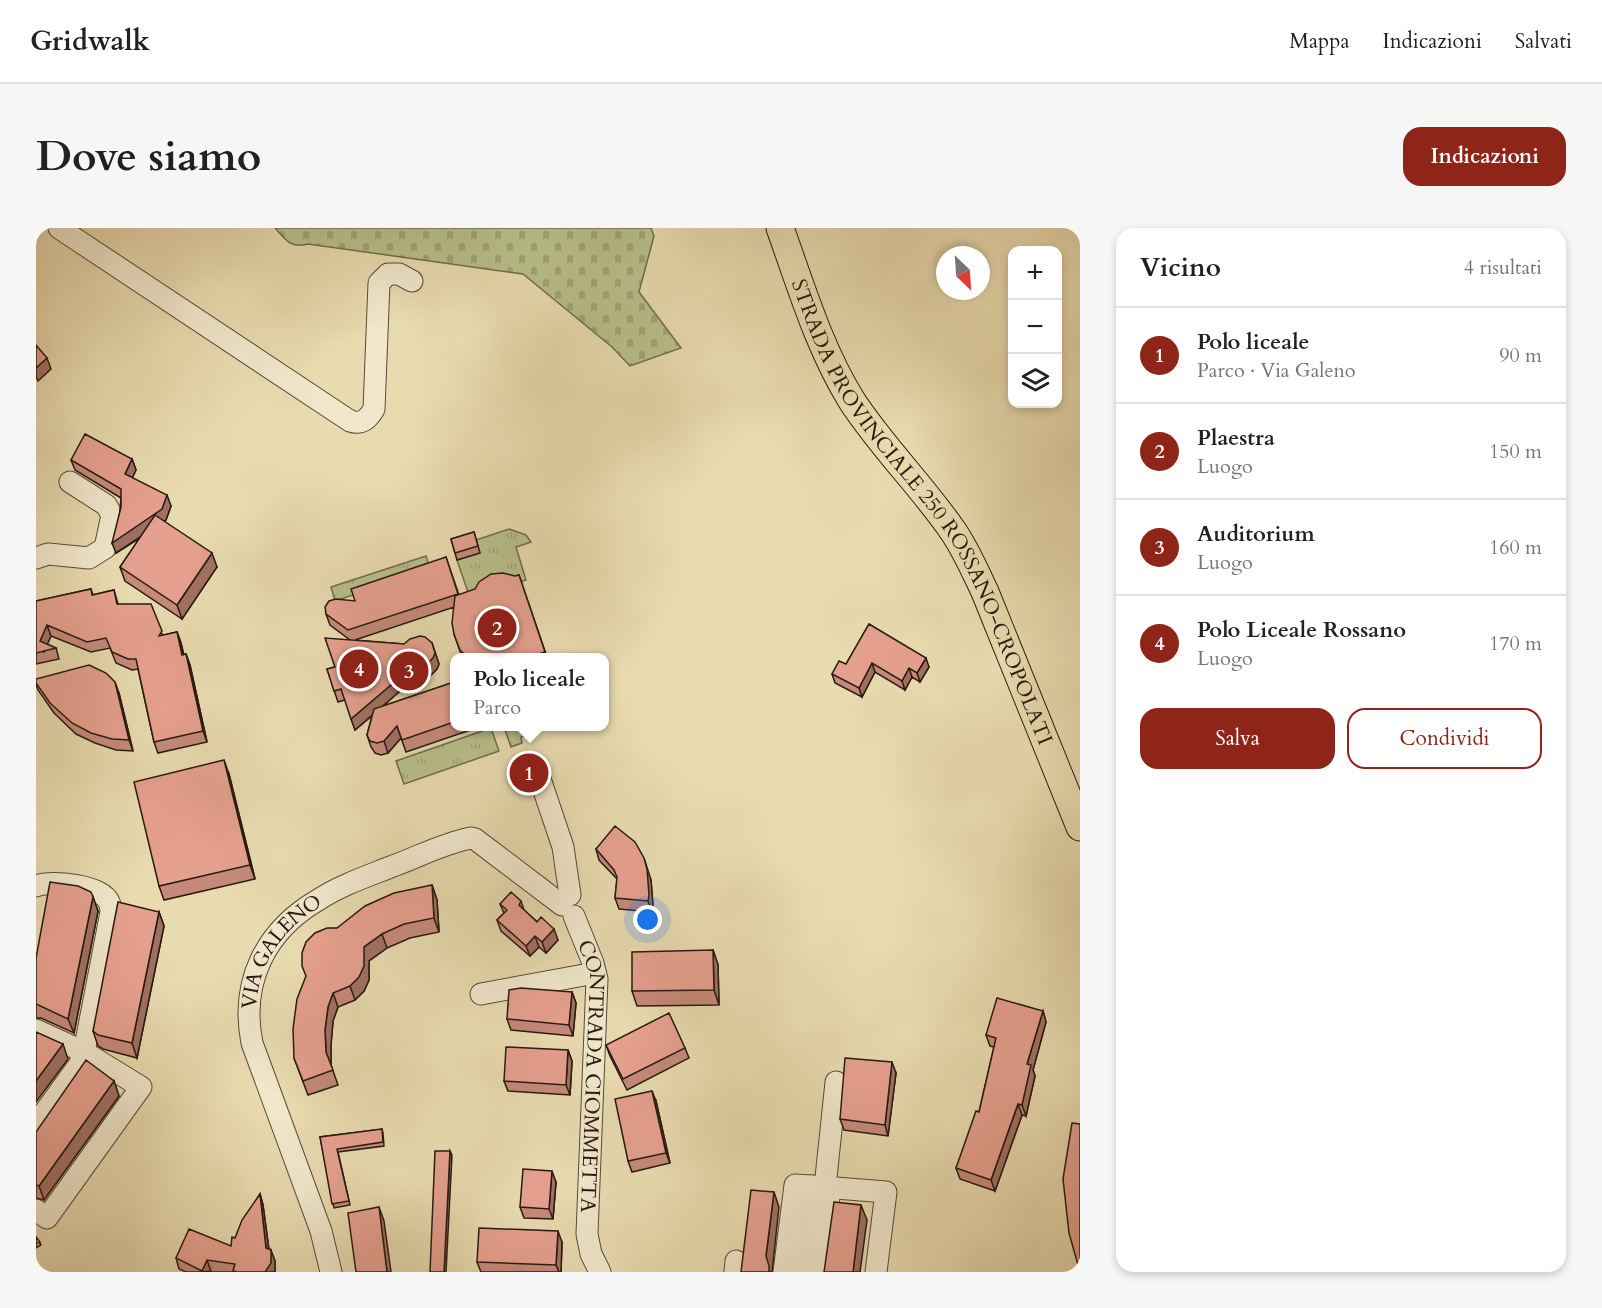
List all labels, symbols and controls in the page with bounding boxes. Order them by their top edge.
text: Gridwalk [30,22,150,60]
text: Mappa [1289,27,1349,56]
text: Indicazioni [1382,27,1482,56]
text: Salvati [1515,27,1572,56]
button: Indicazioni [1403,127,1566,186]
text: Dove siamo [36,128,261,185]
north arrow [936,246,990,300]
map controls [1008,246,1062,408]
button: + [1008,246,1062,300]
text: Vicino [1140,250,1221,285]
text: 4 risultati [1464,254,1542,281]
street label: STRADA PROVINCIALE 250 ROSSANO-CROPOLATI [784,275,1059,749]
button: − [1008,300,1062,354]
text: Polo liceale [1197,327,1310,357]
text: 1 [1154,342,1165,369]
text: 90 m [1499,342,1542,369]
button: layers [1008,354,1062,408]
text: Parco · Via Galeno [1197,357,1356,384]
text: Plaestra [1197,423,1275,453]
text: 2 [1154,438,1165,465]
text: 150 m [1489,438,1542,465]
text: Luogo [1197,453,1253,480]
text: Auditorium [1197,519,1315,549]
text: 3 [1154,534,1165,561]
text: 160 m [1489,534,1542,561]
text: Luogo [1197,549,1253,576]
pin: 2 [478,606,516,650]
text: Polo Liceale Rossano [1197,615,1406,645]
text: 4 [1154,630,1165,657]
text: 170 m [1489,630,1542,657]
text: Luogo [1197,645,1253,672]
pin: 4 [340,646,378,692]
pin: 3 [390,648,428,694]
popup [450,653,609,731]
text: Polo liceale [473,664,586,694]
text: Parco [473,694,521,721]
button: Salva [1140,708,1335,769]
button: Condividi [1347,708,1542,769]
pin: 1 [510,750,548,796]
street label: VIA GALENO [235,887,327,1010]
your location [633,905,662,934]
street label: CONTRADA CIOMMETTA [570,936,611,1213]

